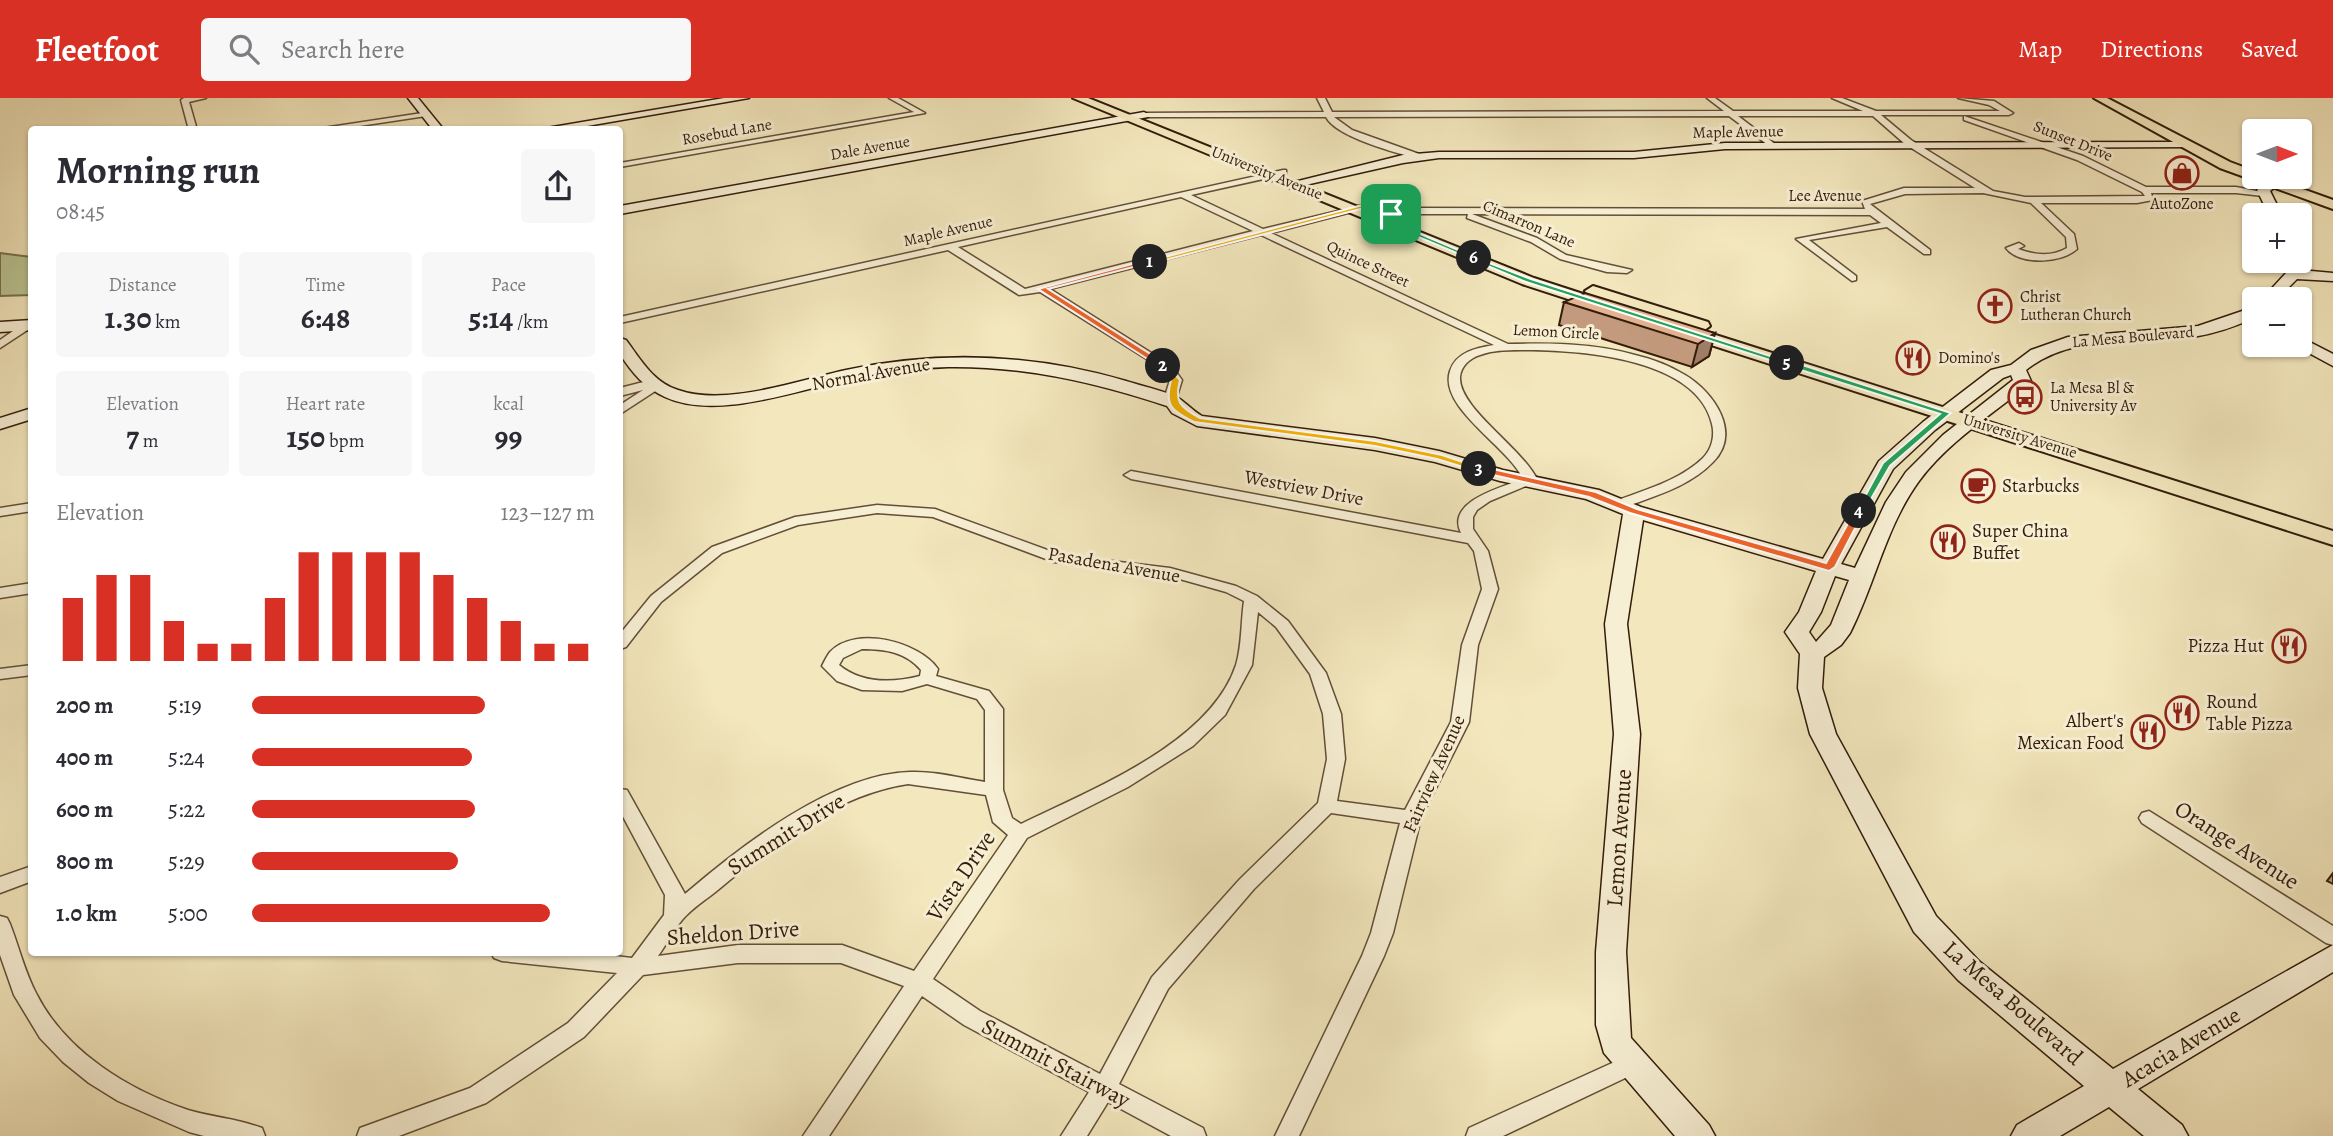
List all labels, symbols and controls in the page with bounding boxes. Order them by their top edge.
search box [201,18,691,81]
text: Fleetfoot [35,27,159,72]
icon: search [225,30,263,68]
text: Search here [281,32,405,67]
text: Map [2018,33,2062,65]
text: Directions [2100,33,2203,65]
text: Saved [2241,33,2298,65]
street label: Rosebud Lane [680,113,774,151]
street label: Sunset Drive [2030,115,2116,167]
north arrow [2242,119,2312,189]
map controls [2242,119,2312,357]
street label: Maple Avenue [1692,120,1784,144]
street label: Dale Avenue [828,130,912,166]
street label: University Avenue [1208,141,1326,205]
text: Morning run [56,144,260,196]
button: share [521,149,595,223]
shop icon: AutoZone [2163,154,2201,192]
pin [1361,184,1421,244]
street label: Lee Avenue [1788,185,1862,207]
place label: AutoZone [2149,193,2214,215]
icon: arrive [1372,195,1410,233]
street label: Cimarron Lane [1479,195,1579,253]
text: 08:45 [56,196,105,227]
button: + [2242,203,2312,273]
street label: Maple Avenue [901,210,995,252]
street label: Quince Street [1323,235,1413,293]
pin: 6 [1456,240,1492,276]
pin: 1 [1132,244,1168,280]
text: 6 [1469,244,1478,270]
text: 1 [1146,248,1153,274]
text: Distance [108,272,177,298]
text: Time [306,272,345,298]
text: Pace [491,272,526,298]
place label: Christ Lutheran Church [2020,286,2132,326]
church icon: Christ Lutheran Church [1976,287,2014,325]
button: − [2242,287,2312,357]
text: 1.30 [105,298,151,338]
text: 6:48 [301,298,350,338]
text: 5:14 [468,298,513,338]
text: km [151,309,181,335]
text: /km [513,309,549,335]
street label: Lemon Circle [1512,319,1600,345]
street label: La Mesa Boulevard [2071,321,2195,353]
restaurant icon: Domino's [1894,339,1932,377]
pin: 5 [1770,345,1804,380]
place label: Domino's [1938,347,2000,369]
pin: 2 [1146,348,1180,384]
text: 5 [1782,349,1791,375]
street label: Normal Avenue [810,351,932,397]
text: 2 [1158,352,1167,378]
place label: La Mesa Bl & University Av [2050,377,2138,417]
bus stop icon: La Mesa Bl & University Av [2006,378,2044,416]
text: Elevation [106,391,179,417]
text: Heart rate [286,391,365,417]
text: kcal [493,391,524,417]
street label: University Avenue [1960,408,2080,464]
text: 7 [126,417,139,457]
text: 150 [287,417,325,457]
text: 99 [495,417,522,457]
text: m [139,428,159,454]
text: bpm [325,428,364,454]
pin: 3 [1462,452,1496,486]
text: 3 [1474,455,1483,481]
street label: Westview Drive [1241,464,1366,512]
cafe icon: Starbucks [1959,467,1997,505]
place label: Starbucks [2002,473,2080,499]
pin: 4 [1842,494,1876,528]
text: Elevation [56,497,144,528]
text: 123–127 m [501,497,595,528]
text: 4 [1854,497,1863,523]
place label: Super China Buffet [1972,518,2069,566]
restaurant icon: Super China Buffet [1929,523,1967,561]
street label: Pasadena Avenue [1046,541,1182,589]
restaurant icon: Pizza Hut [2270,627,2308,665]
place label: Pizza Hut [2187,633,2264,659]
place label: Round Table Pizza [2206,689,2293,737]
text: 200 m [56,690,114,721]
text: 5:19 [168,690,202,721]
restaurant icon: Round Table Pizza [2163,694,2201,732]
place label: Albert's Mexican Food [2017,708,2125,756]
street label: Fairview Avenue [1396,711,1472,837]
restaurant icon: Albert's Mexican Food [2129,713,2167,751]
text: 400 m [56,742,113,773]
text: 5:24 [168,742,205,773]
street label: Lemon Avenue [1599,768,1639,908]
street label: Summit Drive [721,786,851,882]
street label: Orange Avenue [2169,793,2305,897]
text: 600 m [56,794,113,825]
text: 5:22 [168,794,205,825]
street label: Vista Drive [919,824,1003,928]
text: 800 m [56,846,113,877]
text: 5:29 [168,846,205,877]
text: 1.0 km [56,898,117,929]
text: 5:00 [168,898,208,929]
street label: Sheldon Drive [666,913,800,953]
street label: La Mesa Boulevard [1937,934,2090,1073]
street label: Acacia Avenue [2115,999,2246,1095]
street label: Summit Stairway [976,1011,1136,1116]

